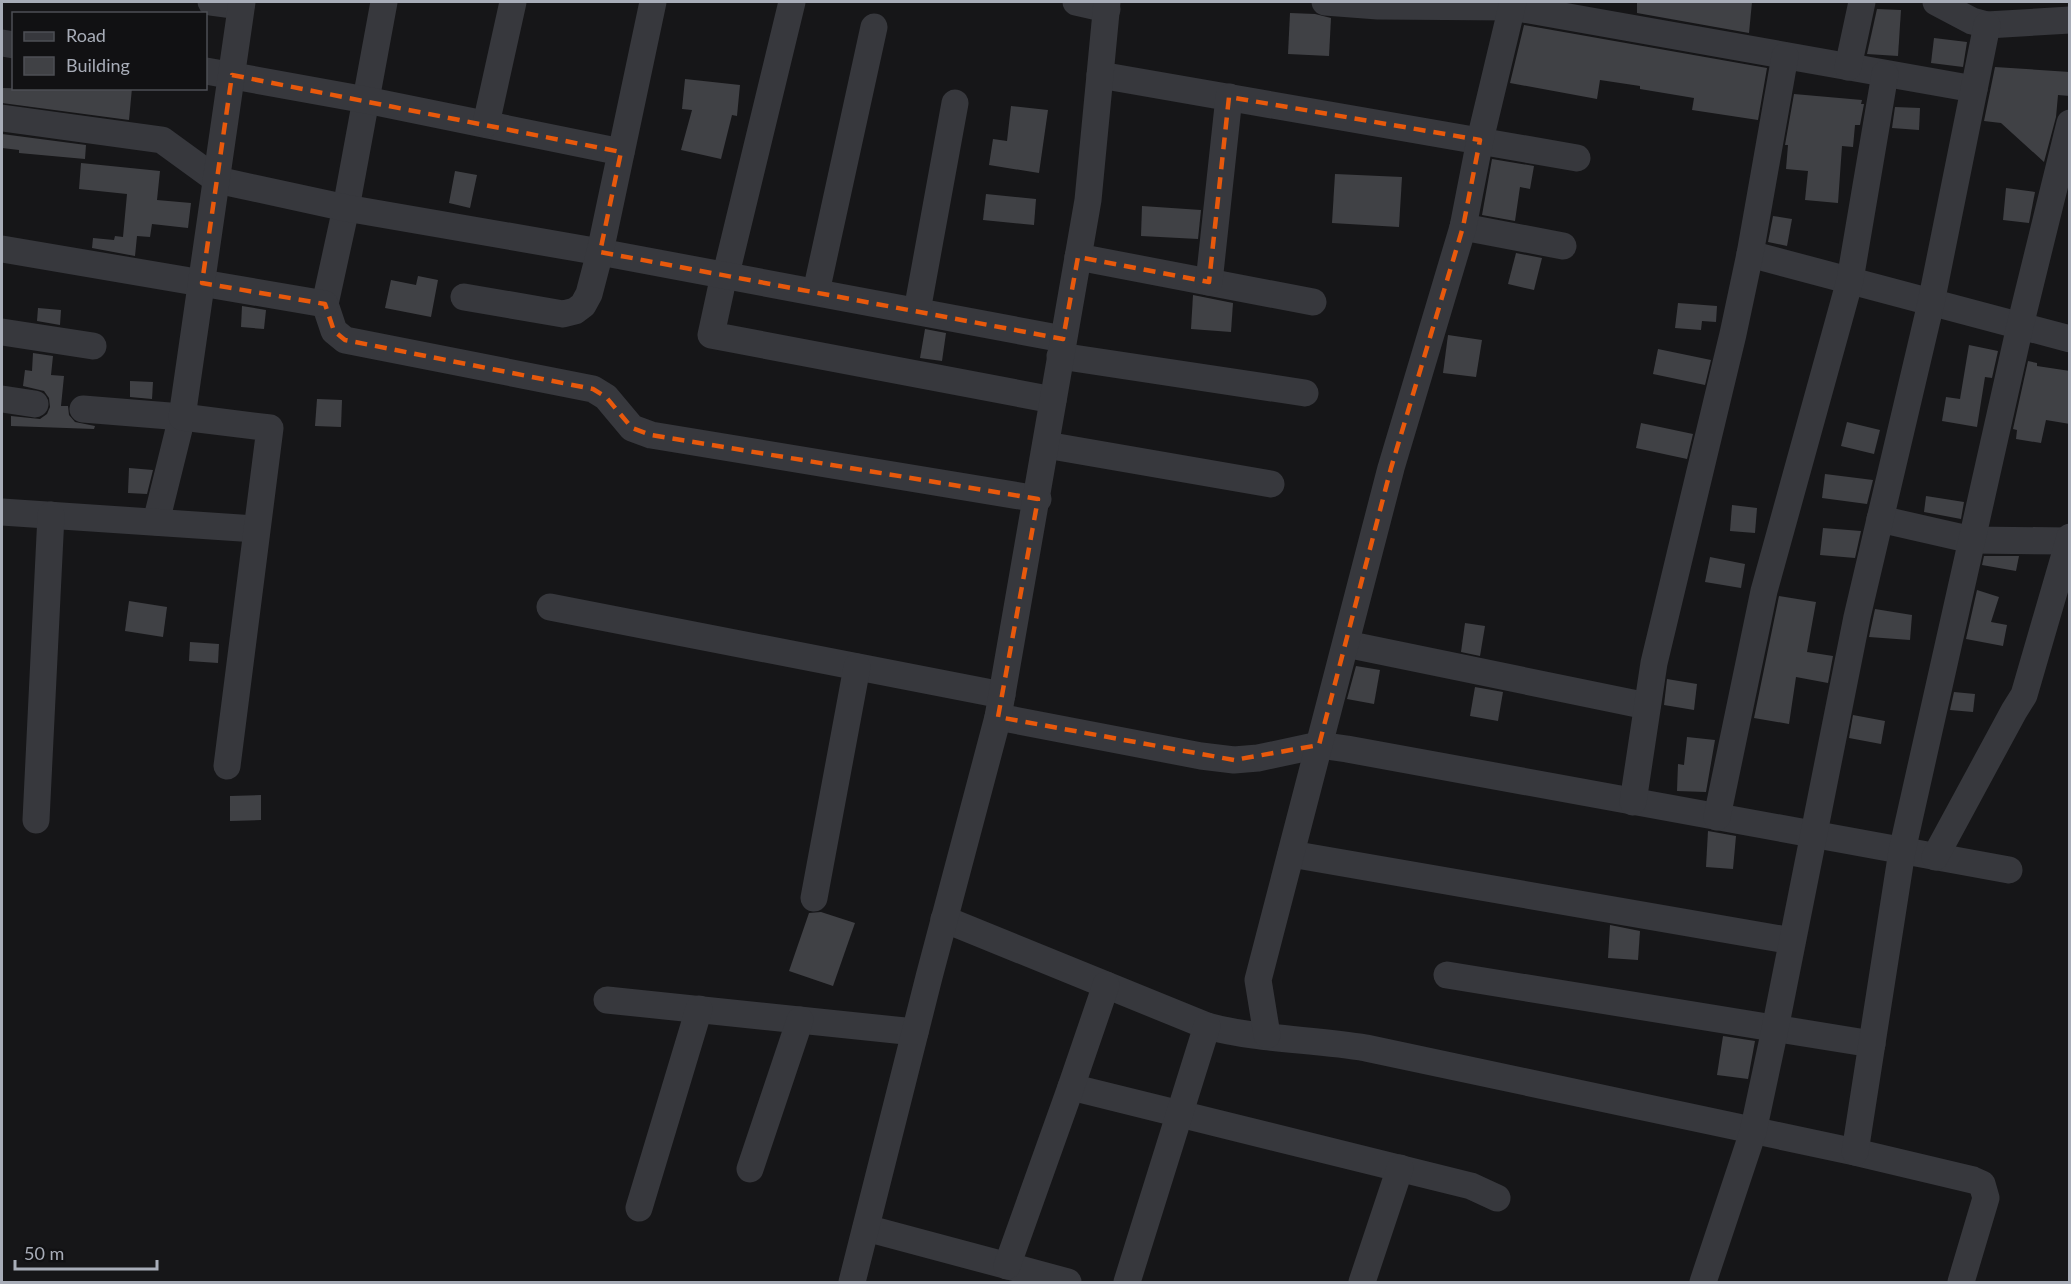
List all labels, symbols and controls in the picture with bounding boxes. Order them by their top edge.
legend [12,12,207,90]
text: Road [66,24,106,46]
text: Building [66,54,130,76]
scale bar [15,1233,158,1271]
text: 50 m [24,1242,64,1264]

